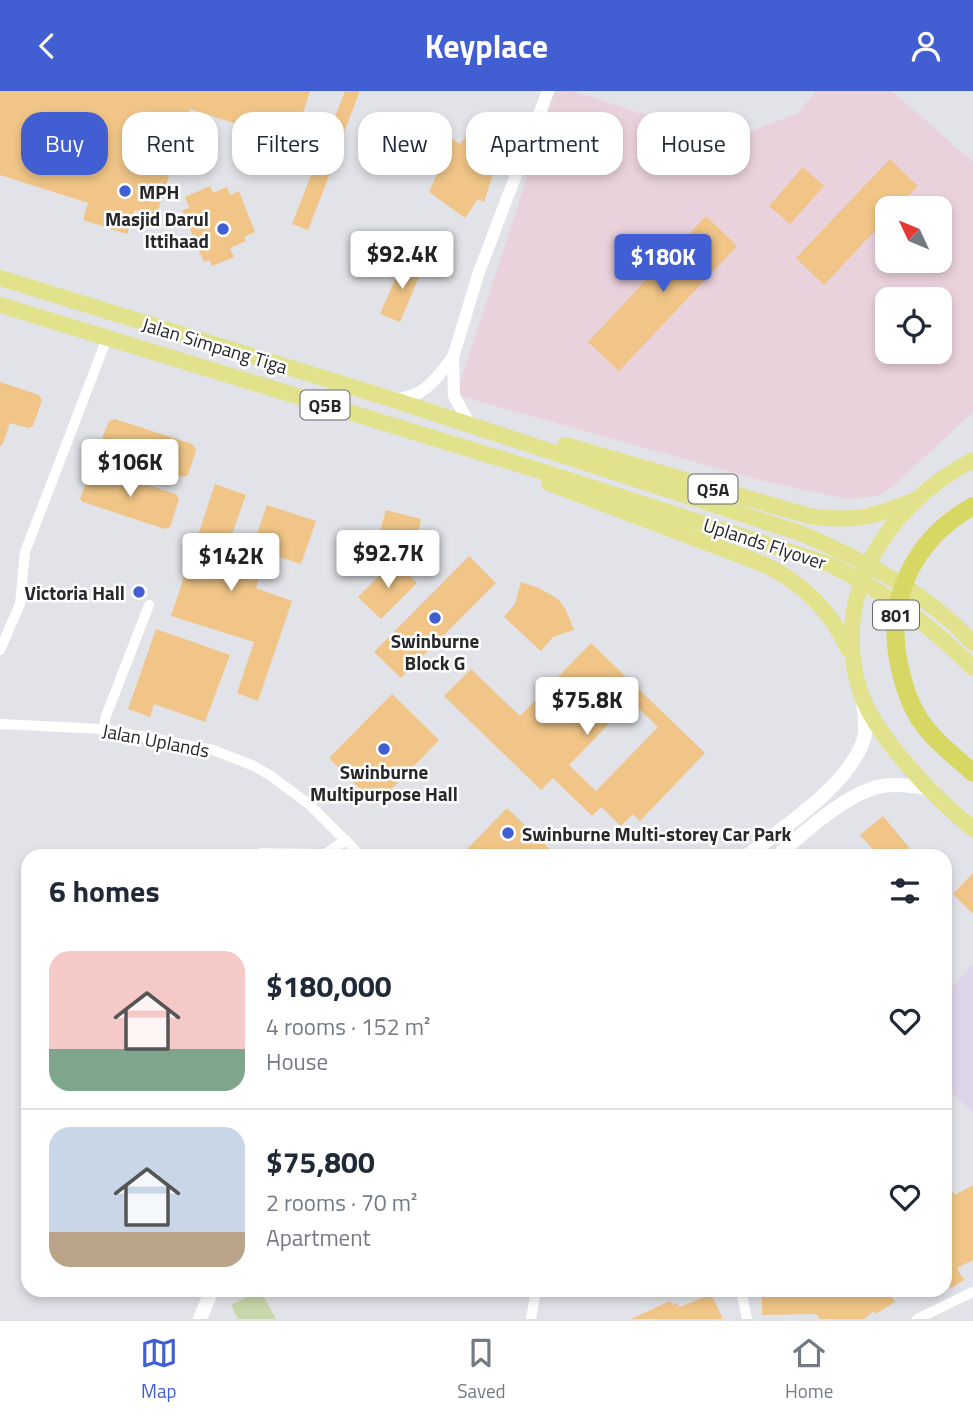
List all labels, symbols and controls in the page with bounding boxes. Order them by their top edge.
text: Keyplace [425,22,548,70]
icon: back [28,27,66,65]
icon: person [907,27,945,65]
chip: Buy [21,112,108,175]
chip: Rent [122,112,218,175]
chip: Filters [232,112,344,175]
chip: New [358,112,452,175]
chip: Apartment [466,112,623,175]
chip: House [637,112,750,175]
place label: MPH [139,177,179,206]
marker: MPH [117,183,133,199]
north arrow [875,196,952,273]
map controls [875,196,952,364]
place label: Masjid Darul Ittihaad [105,204,209,255]
marker: Masjid Darul Ittihaad [215,221,231,237]
pin: $92.4K [345,231,459,291]
pin: $180K [614,235,712,294]
text: $92.4K [366,236,438,271]
text: $180K [630,239,696,274]
button: locate [875,287,952,364]
street label: Jalan Simpang Tiga [139,309,292,381]
road number: Q5B [300,391,350,419]
pin: $106K [81,439,179,499]
text: $106K [97,444,163,479]
road number: Q5A [688,475,738,503]
street label: Uplands Flyover [700,509,831,577]
pin: $92.7K [331,531,445,590]
pin: $142K [182,533,280,593]
text: $92.7K [352,535,424,570]
text: $142K [198,538,264,573]
place label: Victoria Hall [24,578,125,607]
marker: Victoria Hall [131,584,147,600]
road number: 801 [873,601,919,629]
marker: Swinburne Block G [427,610,443,626]
place label: Swinburne Block G [391,626,480,677]
pin: $75.8K [530,677,644,737]
text: $75.8K [551,682,623,717]
street label: Jalan Uplands [100,715,212,765]
marker: Swinburne Multipurpose Hall [376,741,392,757]
place label: Swinburne Multipurpose Hall [310,757,458,808]
place label: Swinburne Multi-storey Car Park [522,819,792,848]
marker: Swinburne Multi-storey Car Park [500,825,516,841]
text: 6 homes [49,868,160,914]
icon: filters [886,872,924,910]
text: $180,000 [266,963,392,1009]
icon: home [105,979,189,1063]
icon: heart [886,1002,924,1040]
text: 4 rooms · 152 m² [266,1009,430,1044]
text: House [266,1044,328,1079]
text: $75,800 [266,1139,375,1185]
icon: home [105,1155,189,1239]
icon: heart [886,1178,924,1216]
text: 2 rooms · 70 m² [266,1185,417,1220]
text: Apartment [266,1220,371,1255]
tab: Map [140,1334,178,1405]
tab: Saved [457,1334,506,1405]
tab: Home [785,1334,833,1405]

